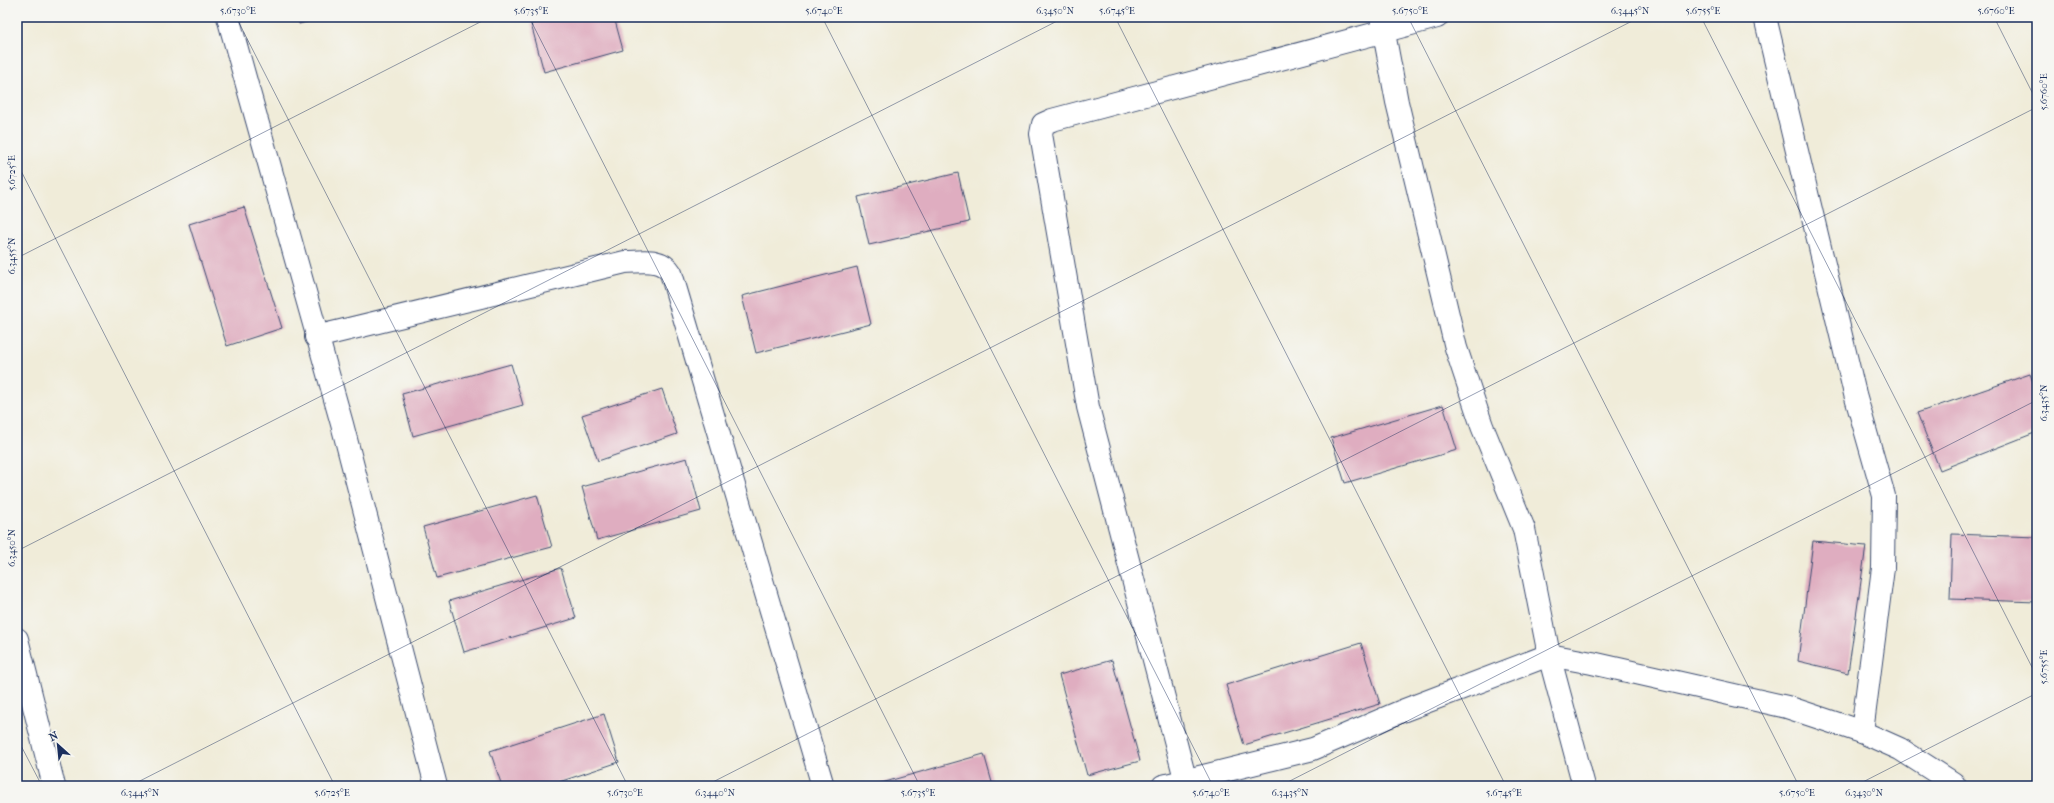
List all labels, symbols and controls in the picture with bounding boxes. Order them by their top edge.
text: 5.6730°E [220,5,256,17]
text: 5.6735°E [514,5,548,17]
text: 5.6740°E [805,5,843,17]
text: 6.3450°N [1036,5,1074,17]
text: 5.6745°E [1099,5,1135,17]
text: 5.6750°E [1392,5,1428,17]
text: 6.3445°N [1611,5,1650,17]
text: 5.6755°E [1686,5,1720,17]
text: 5.6760°E [1977,5,2015,17]
text: 5.6760°E [2038,73,2050,111]
text: 5.6725°E [6,155,18,191]
text: 6.3455°N [6,237,18,274]
text: 6.3435°N [2038,384,2050,422]
text: 6.3450°N [6,529,18,567]
text: 5.6755°E [2038,650,2050,684]
north arrow [38,725,78,765]
text: N [47,729,61,744]
text: 6.3445°N [121,787,160,799]
text: 5.6725°E [314,787,350,799]
text: 5.6730°E [607,787,643,799]
text: 6.3440°N [695,787,735,799]
text: 5.6735°E [901,787,935,799]
text: 5.6740°E [1192,787,1230,799]
text: 6.3435°N [1271,787,1309,799]
text: 5.6745°E [1486,787,1522,799]
text: 5.6750°E [1779,787,1815,799]
text: 6.3430°N [1845,787,1884,799]

